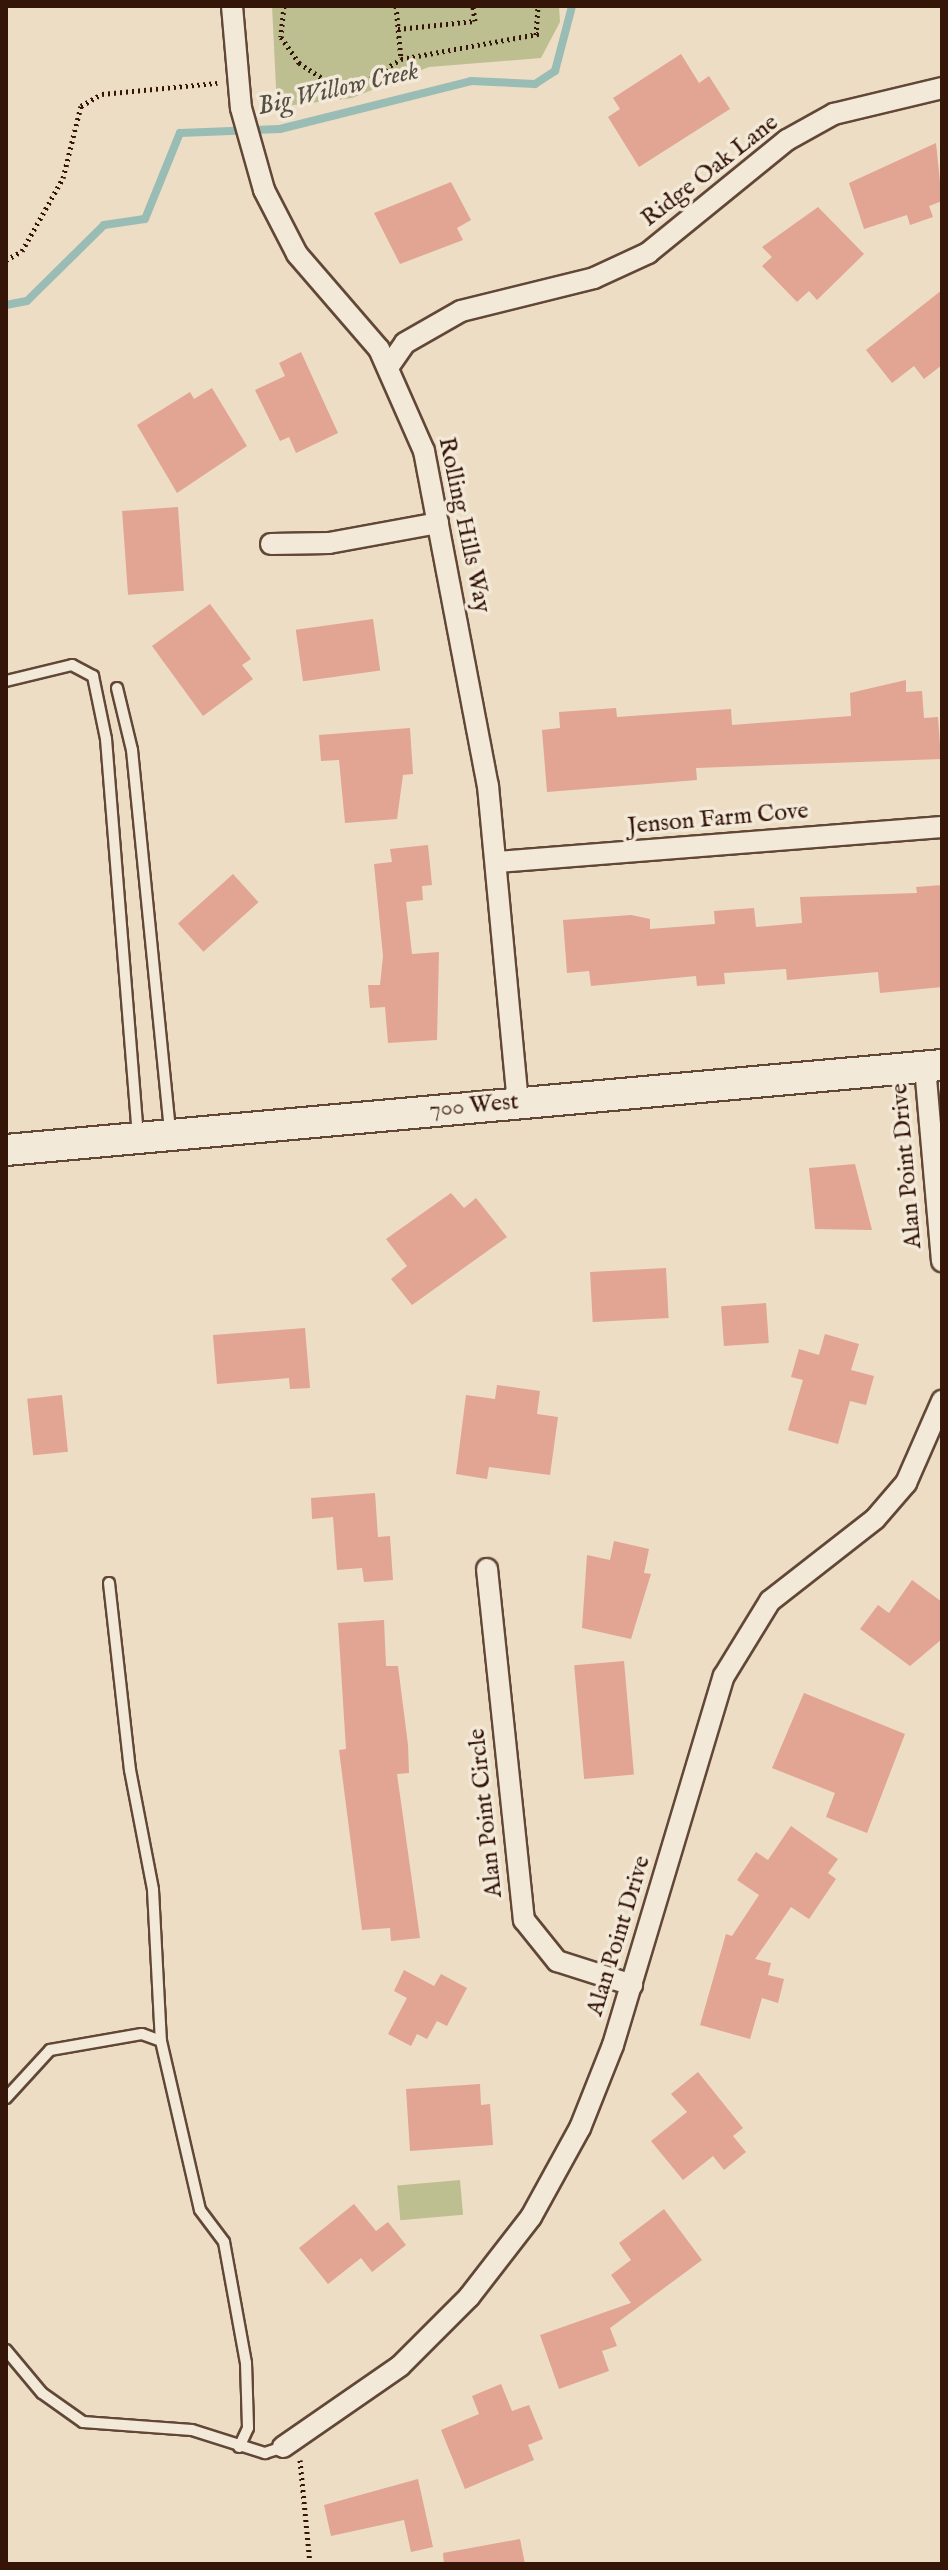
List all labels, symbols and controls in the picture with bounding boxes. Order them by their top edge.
water label: Big Willow Creek [254,55,422,123]
street label: Ridge Oak Lane [636,109,784,233]
street label: Rolling Hills Way [431,435,497,615]
street label: Jenson Farm Cove [626,797,810,841]
street label: Alan Point Drive [885,1082,929,1250]
street label: 700 West [428,1088,520,1124]
street label: Alan Point Circle [463,1727,509,1899]
street label: Alan Point Drive [581,1852,657,2020]

